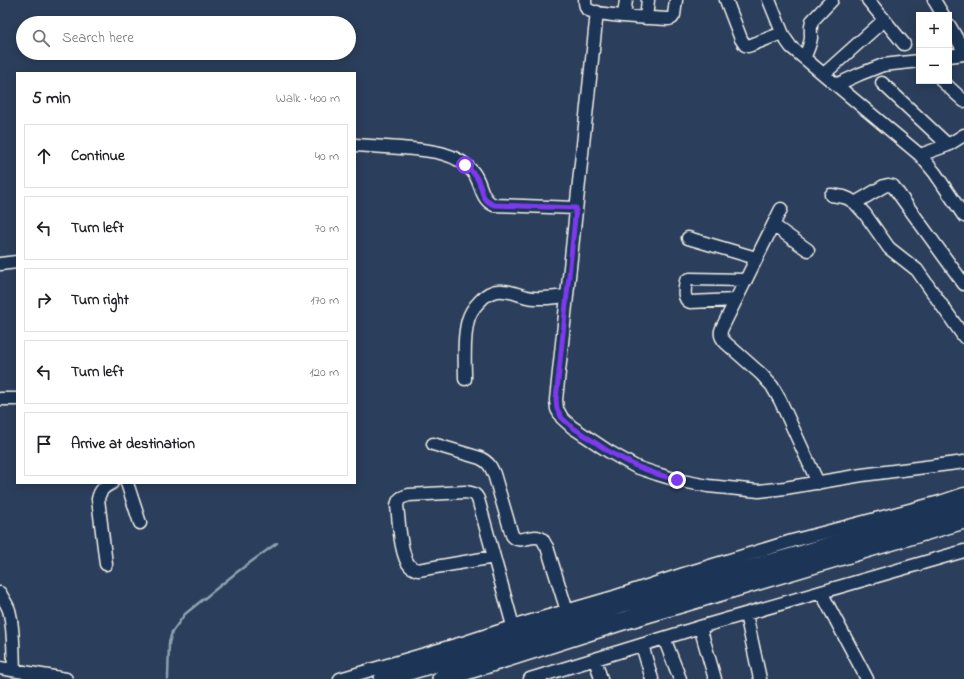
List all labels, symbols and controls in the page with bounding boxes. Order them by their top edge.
map controls [916,12,952,84]
button: + [916,12,952,48]
search box [16,16,356,60]
icon: search [30,27,52,49]
text: Search here [62,27,134,49]
button: − [916,48,952,84]
text: 5 min [32,86,71,111]
text: Walk · 400 m [276,89,340,108]
icon: ahead [33,145,55,167]
text: Continue [71,145,125,167]
text: 40 m [315,147,339,166]
route start [456,156,474,174]
icon: left [33,217,55,239]
text: Turn left [71,217,124,239]
text: 70 m [315,219,339,238]
icon: right [33,289,55,311]
text: Turn right [71,289,129,311]
text: 170 m [311,291,339,310]
icon: left [33,361,55,383]
text: Turn left [71,361,124,383]
text: 120 m [309,363,339,382]
icon: arrive [33,433,55,455]
text: Arrive at destination [71,433,195,455]
route end [668,471,686,489]

